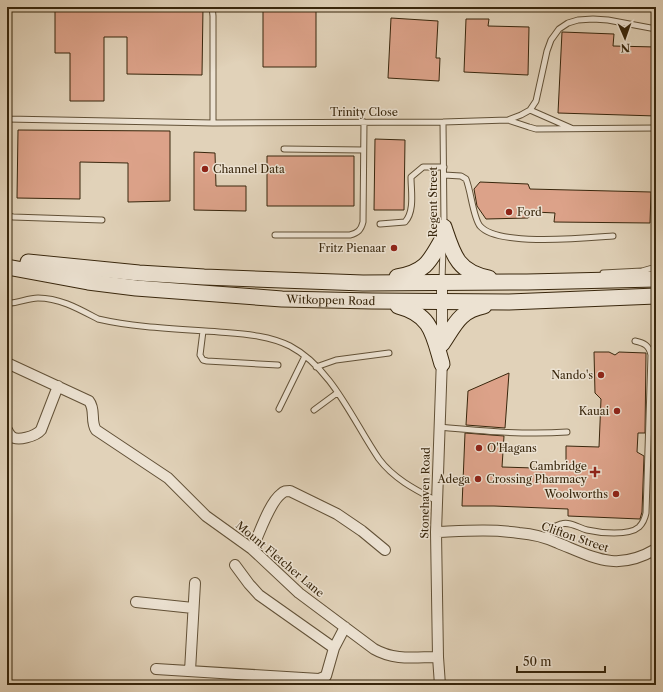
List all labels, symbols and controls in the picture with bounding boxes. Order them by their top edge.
north arrow [605,18,645,58]
text: N [620,41,630,55]
street label: Trinity Close [330,105,398,119]
place label: Channel Data [213,162,285,176]
marker: Channel Data [200,164,210,174]
street label: Regent Street [426,166,440,237]
place label: Ford [517,205,542,219]
marker: Ford [504,207,514,217]
place label: Fritz Pienaar [319,241,386,255]
marker: Fritz Pienaar [389,243,399,253]
street label: Witkoppen Road [285,292,376,308]
place label: Nando's [551,368,593,382]
marker: Nando's [596,370,606,380]
place label: Kauai [579,404,610,418]
marker: Kauai [612,406,622,416]
place label: O'Hagans [487,441,537,455]
marker: O'Hagans [474,443,484,453]
street label: Stonehaven Road [417,447,433,539]
place label: Cambridge Crossing Pharmacy [486,459,588,486]
marker: Cambridge Crossing Pharmacy [590,467,600,477]
place label: Adega [437,472,470,486]
marker: Adega [473,474,483,484]
place label: Woolworths [543,487,608,501]
marker: Woolworths [611,489,621,499]
street label: Mount Fletcher Lane [233,518,327,600]
street label: Clifton Street [539,519,611,555]
scale bar [517,648,605,674]
text: 50 m [523,654,552,669]

